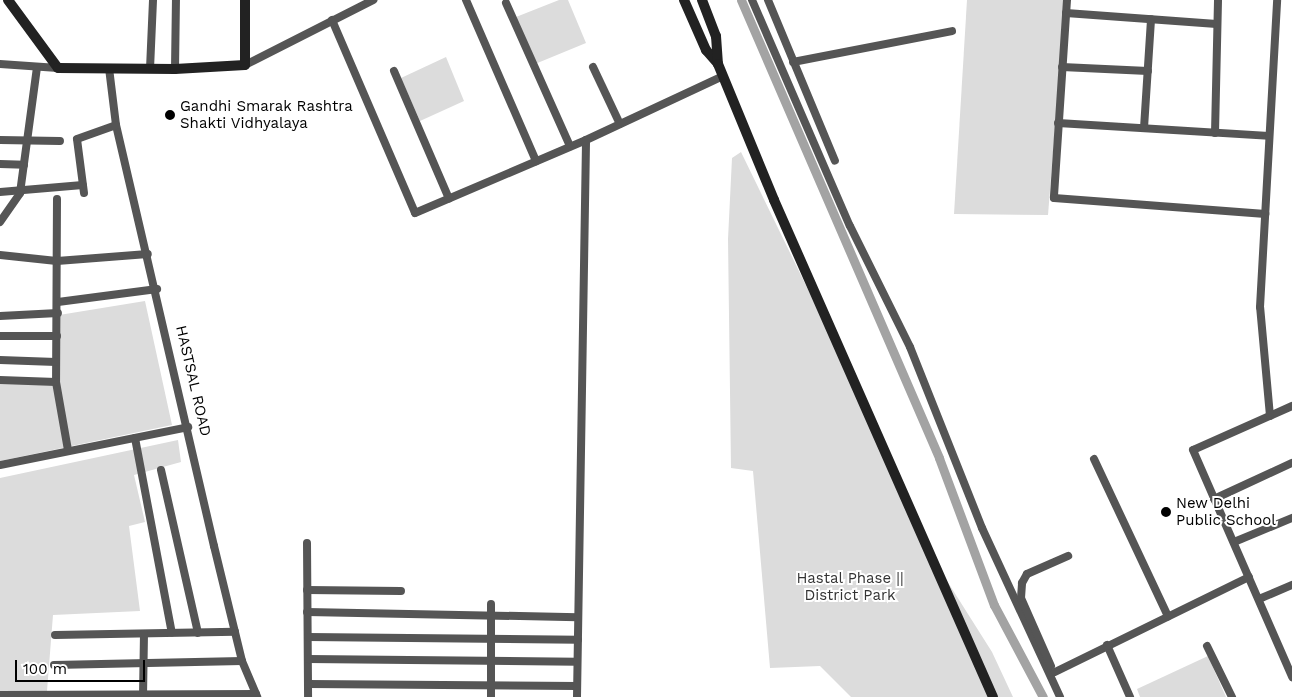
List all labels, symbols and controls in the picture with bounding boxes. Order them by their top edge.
place label: Gandhi Smarak Rashtra Shakti Vidhyalaya [180,97,353,132]
marker: Gandhi Smarak Rashtra Shakti Vidhyalaya [164,109,176,121]
street label: HASTSAL ROAD [171,324,215,438]
place label: New Delhi Public School [1176,494,1276,529]
marker: New Delhi Public School [1160,506,1172,518]
park label: Hastal Phase || District Park [796,569,904,604]
scale bar [18,650,148,682]
text: 100 m [23,660,67,678]

